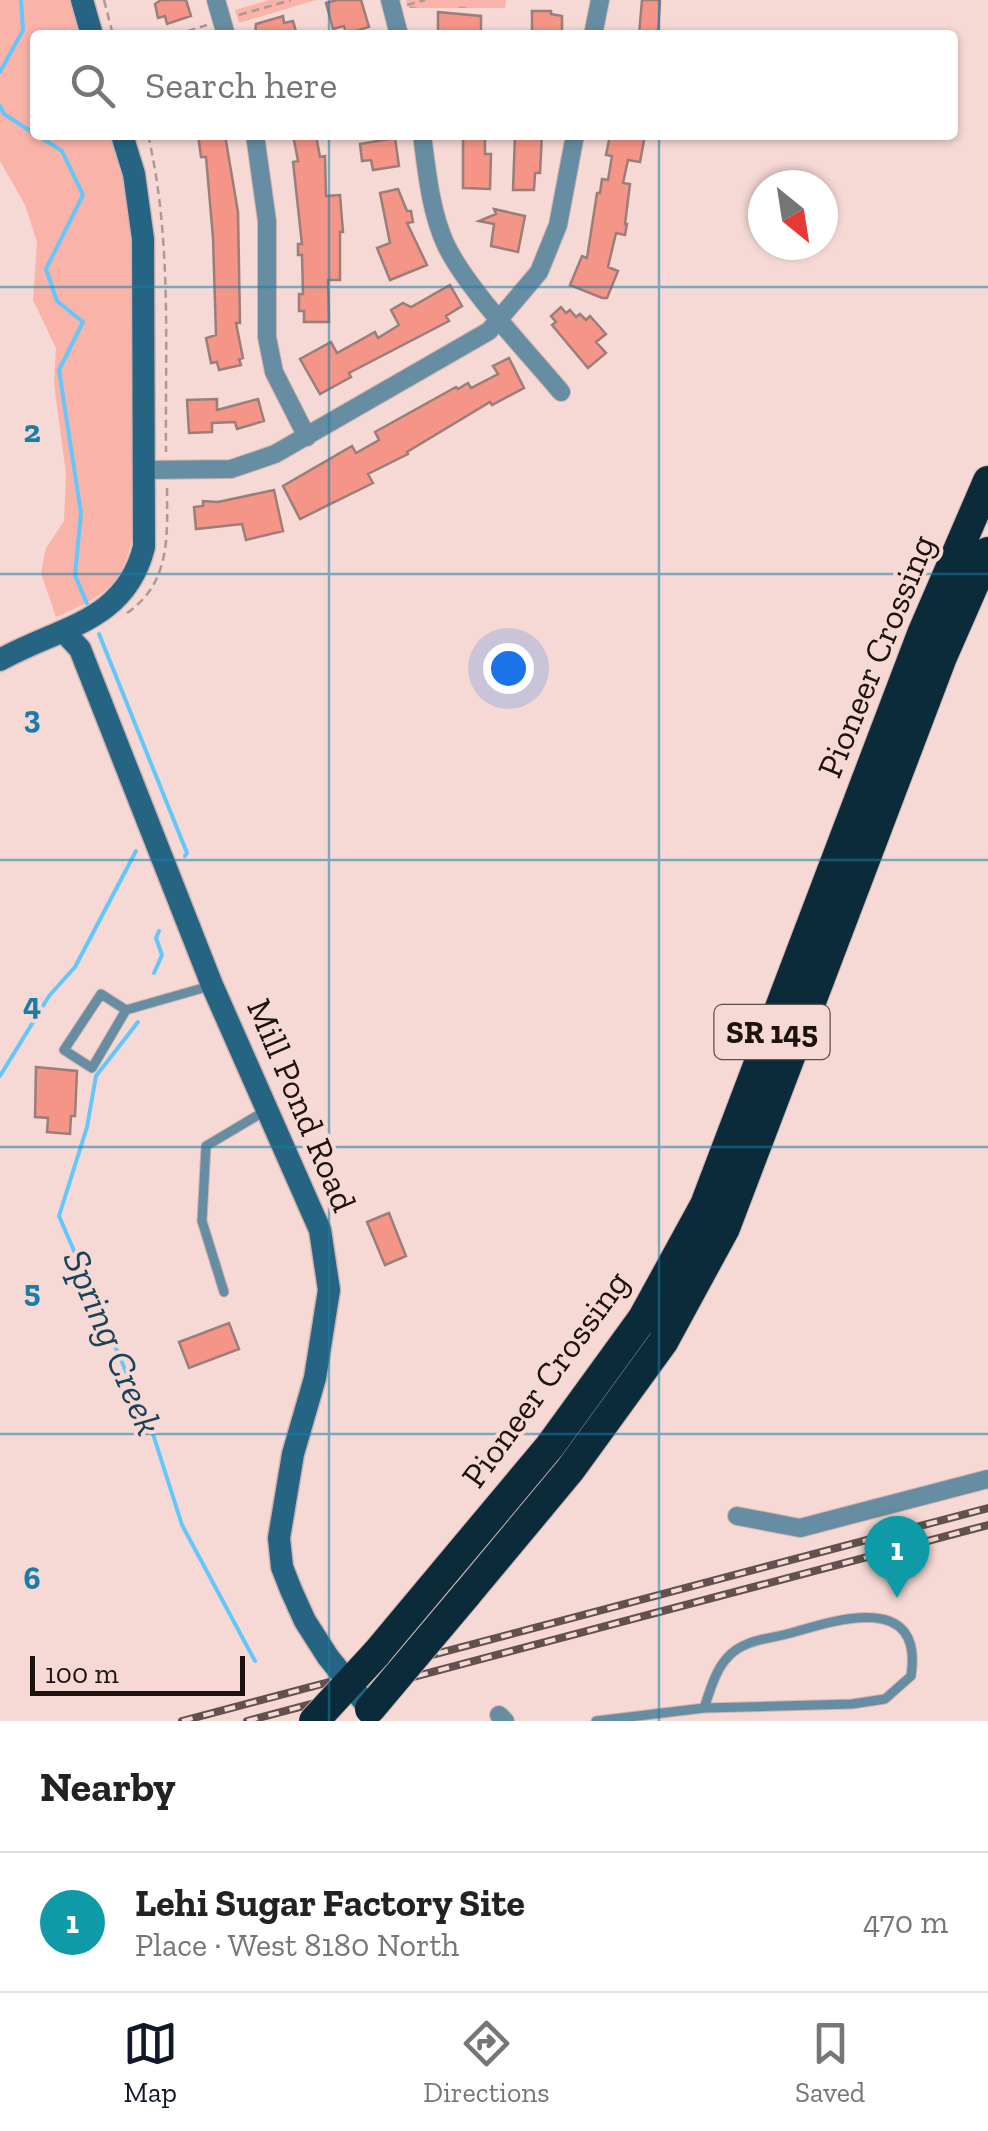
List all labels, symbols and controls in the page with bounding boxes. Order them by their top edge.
search box [30,30,958,140]
icon: search [65,58,120,113]
text: Search here [145,62,337,108]
north arrow [748,170,838,260]
text: 2 [23,412,41,450]
street label: Pioneer Crossing [808,529,944,783]
your location [483,643,534,694]
text: 3 [23,698,41,736]
text: 4 [23,985,41,1023]
street label: Mill Pond Road [238,992,366,1218]
road number: SR 145 [714,1005,830,1059]
water label: Spring Creek [53,1242,173,1442]
street label: Pioneer Crossing [452,1262,638,1496]
text: 5 [24,1272,40,1310]
pin: 1 [864,1516,930,1598]
text: 6 [23,1559,41,1597]
scale bar [30,1651,245,1696]
text: 100 m [45,1657,119,1690]
text: Nearby [40,1761,176,1812]
text: Lehi Sugar Factory Site [135,1880,525,1926]
text: 1 [66,1903,79,1941]
text: 470 m [863,1903,948,1941]
text: Place · West 8180 North [135,1926,459,1964]
tab: Map [123,2016,178,2109]
tab: Directions [423,2016,550,2109]
tab: Saved [795,2016,865,2109]

